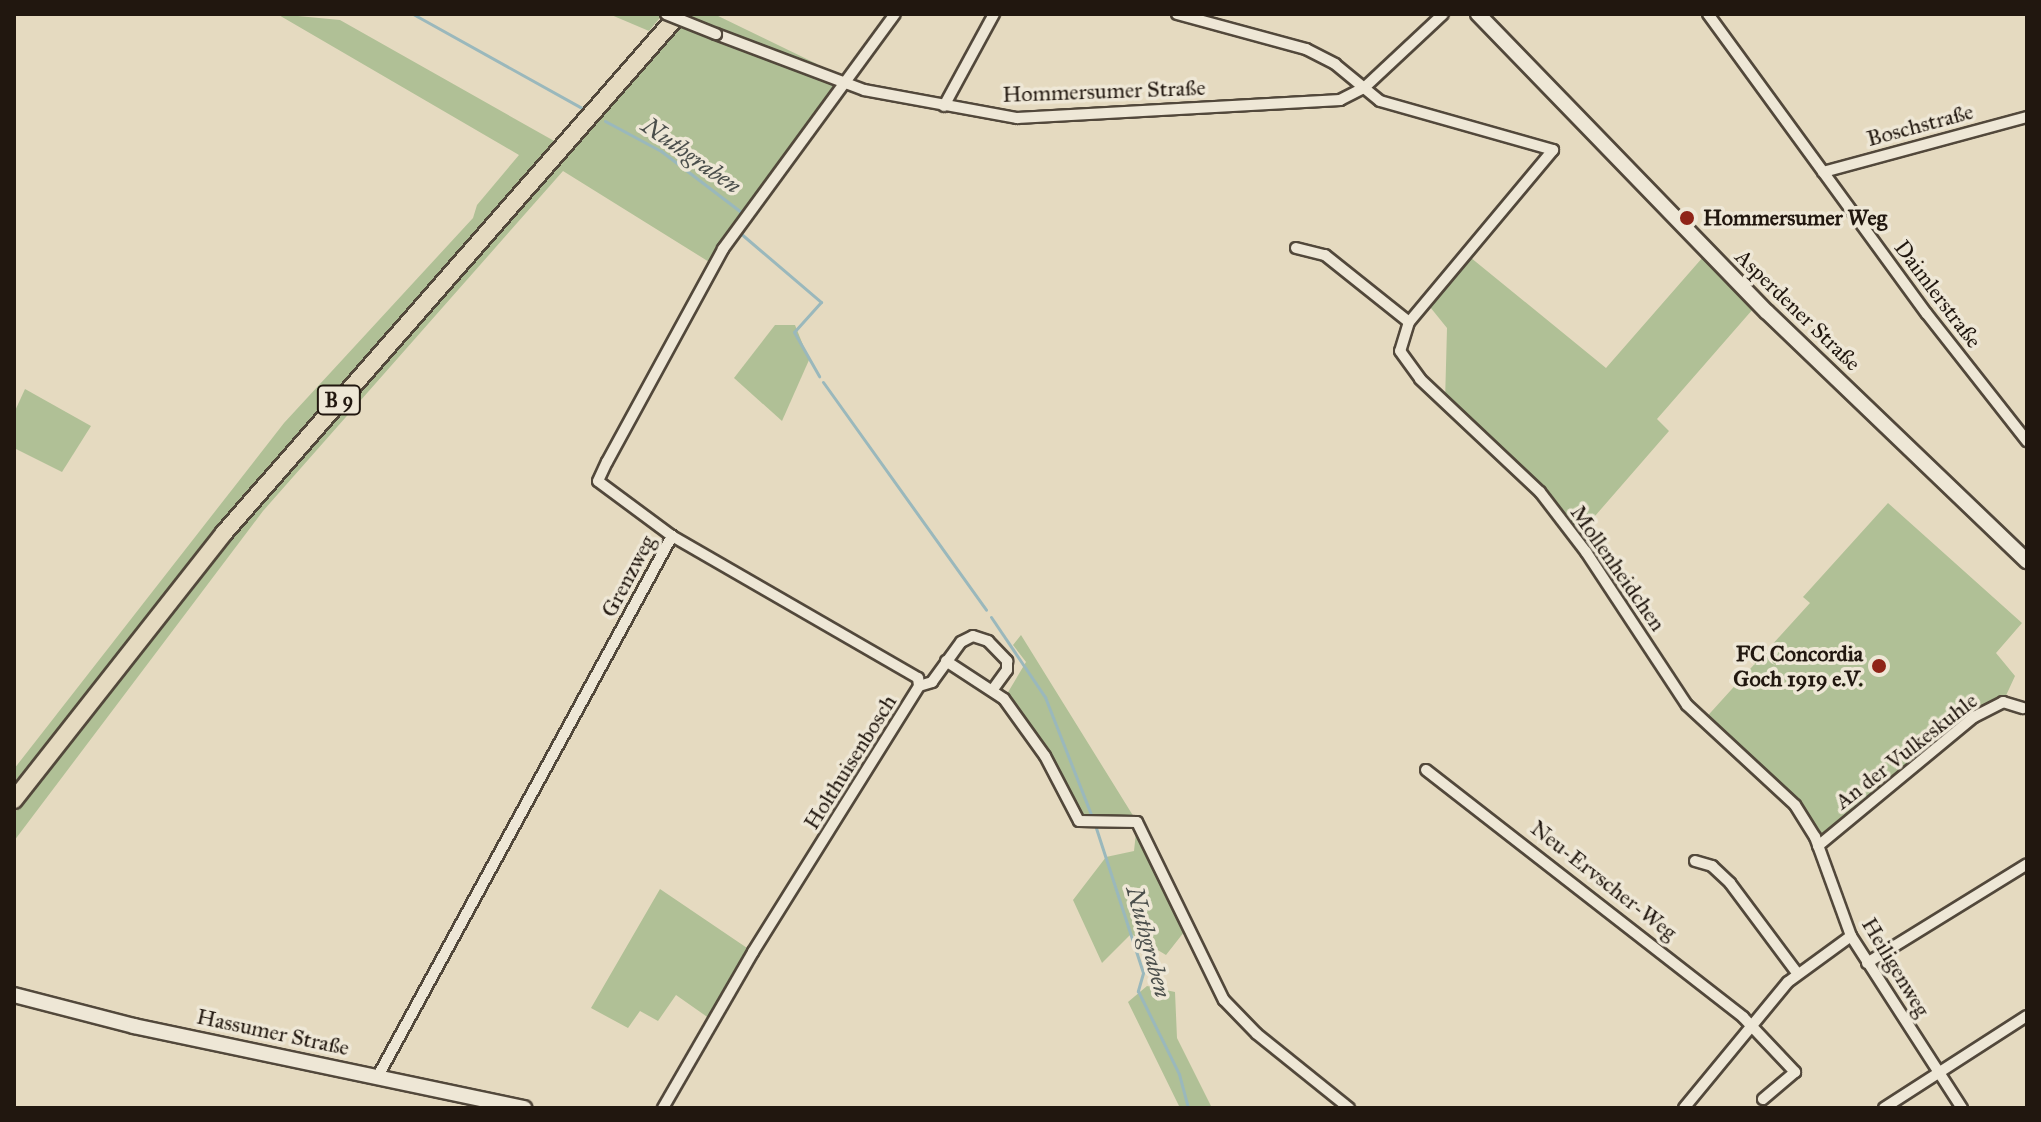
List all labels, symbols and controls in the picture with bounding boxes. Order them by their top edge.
street label: Hommersumer Straße [1002,74,1206,108]
street label: Boschstraße [1864,98,1976,152]
water label: Nuthgraben [636,111,746,201]
place label: Hommersumer Weg [1703,205,1887,231]
marker: Hommersumer Weg [1678,209,1696,227]
street label: Daimlerstraße [1889,235,1987,353]
street label: Asperdener Straße [1730,244,1866,376]
road number: B 9 [315,384,363,416]
street label: Mollenheidchen [1565,500,1671,636]
street label: Grenzweg [595,530,661,622]
place label: FC Concordia Goch 1919 e.V. [1733,640,1863,692]
marker: FC Concordia Goch 1919 e.V. [1870,657,1888,675]
street label: An der Vulkeskuhle [1830,687,1982,815]
street label: Holthuisenbosch [798,690,902,834]
street label: Neu-Ervscher-Weg [1526,815,1682,945]
water label: Nuthgraben [1119,883,1177,1001]
street label: Heiligenweg [1856,913,1936,1021]
street label: Hassumer Straße [194,1003,352,1061]

